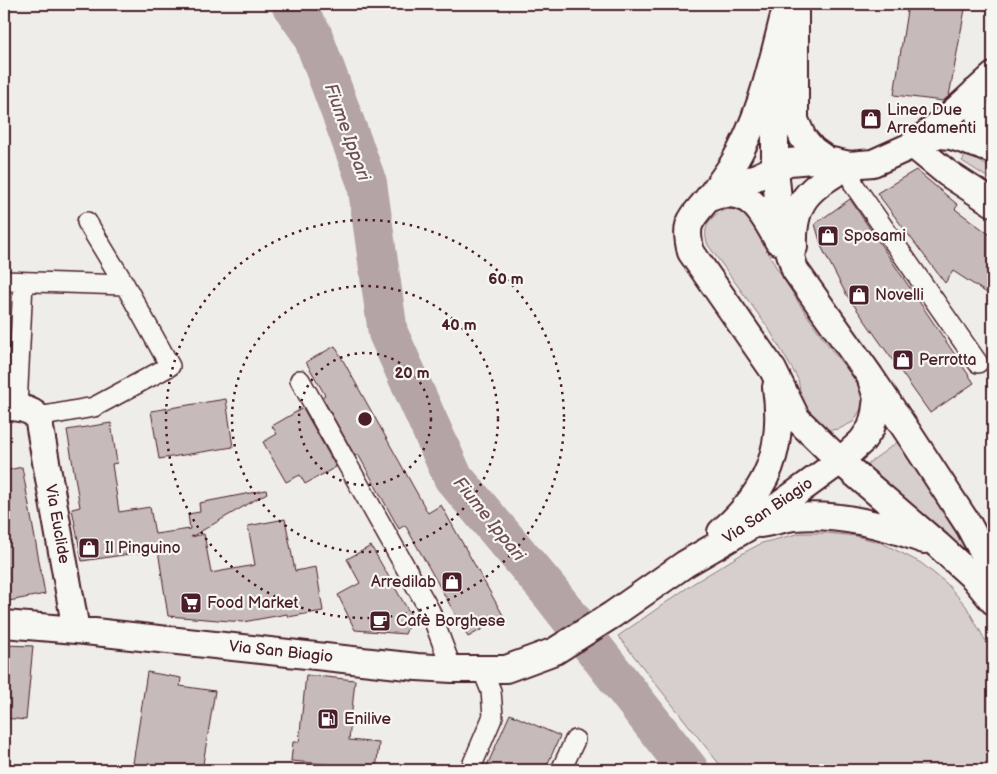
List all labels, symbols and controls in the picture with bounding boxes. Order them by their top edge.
water label: Fiume Ippari [320,80,375,185]
place label: Linea Due Arredamenti [887,101,976,138]
shop icon: Linea Due Arredamenti [859,107,883,131]
shop icon: Sposami [816,224,840,248]
place label: Sposami [844,227,906,246]
text: 60 m [488,270,524,289]
shop icon: Novelli [847,283,871,307]
place label: Novelli [875,286,924,305]
text: 40 m [441,316,477,335]
shop icon: Perrotta [891,348,915,372]
place label: Perrotta [919,351,976,370]
text: 20 m [395,364,430,383]
centre of rings [356,410,374,428]
water label: Fiume Ippari [449,473,530,566]
street label: Via San Biagio [719,474,817,548]
street label: Via Euclide [41,483,73,566]
shop icon: Il Pinguino [77,536,101,560]
place label: Il Pinguino [105,539,181,558]
shop icon: Arredilab [440,570,464,594]
place label: Arredilab [371,573,436,592]
supermarket icon: Food Market [179,591,203,615]
place label: Food Market [207,594,298,613]
cafe icon: Cafè Borghese [368,609,392,633]
place label: Cafè Borghese [396,612,506,631]
street label: Via San Biagio [228,637,334,667]
fuel station icon: Enilive [316,707,340,731]
place label: Enilive [344,710,392,729]

